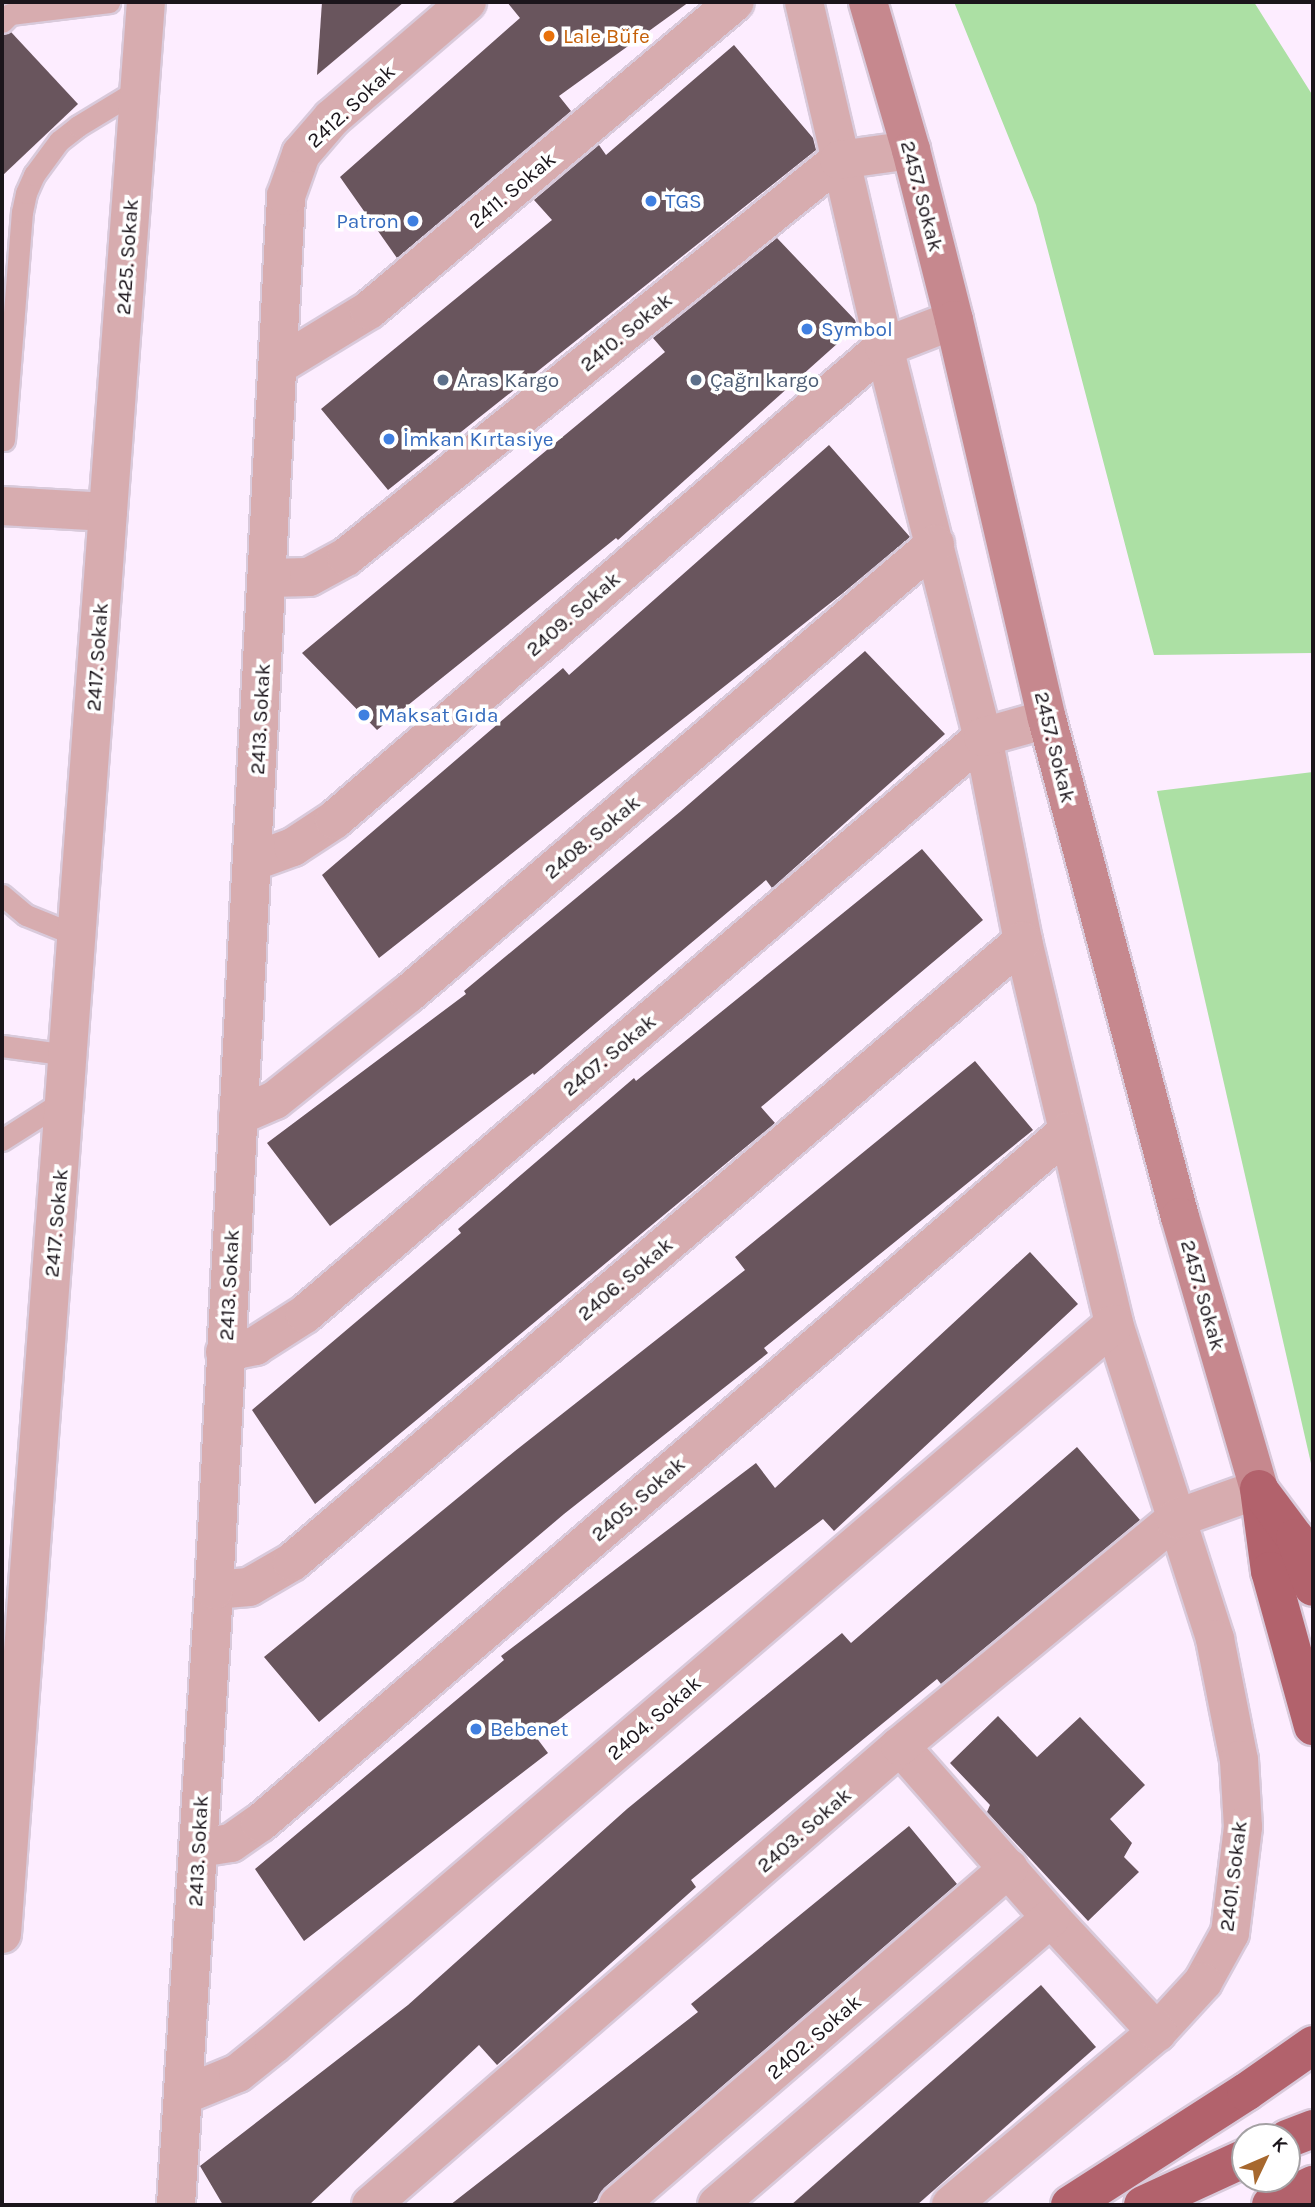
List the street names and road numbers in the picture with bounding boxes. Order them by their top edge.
street label: 2412. Sokak [302,59,400,153]
street label: 2457. Sokak [895,138,949,254]
street label: 2411. Sokak [463,146,561,234]
street label: 2425. Sokak [110,198,144,316]
street label: 2410. Sokak [575,287,677,377]
street label: 2409. Sokak [521,566,625,662]
street label: 2417. Sokak [81,602,113,712]
street label: 2413. Sokak [245,663,275,775]
street label: 2457. Sokak [1029,689,1081,805]
street label: 2408. Sokak [539,790,645,884]
street label: 2407. Sokak [557,1009,661,1101]
street label: 2417. Sokak [39,1168,73,1278]
street label: 2413. Sokak [214,1229,244,1341]
street label: 2406. Sokak [572,1232,678,1326]
street label: 2457. Sokak [1175,1237,1231,1353]
street label: 2405. Sokak [586,1451,690,1547]
street label: 2404. Sokak [602,1670,706,1766]
street label: 2403. Sokak [752,1782,856,1878]
street label: 2413. Sokak [183,1795,213,1907]
street label: 2401. Sokak [1214,1819,1252,1933]
street label: 2402. Sokak [762,1989,866,2085]

